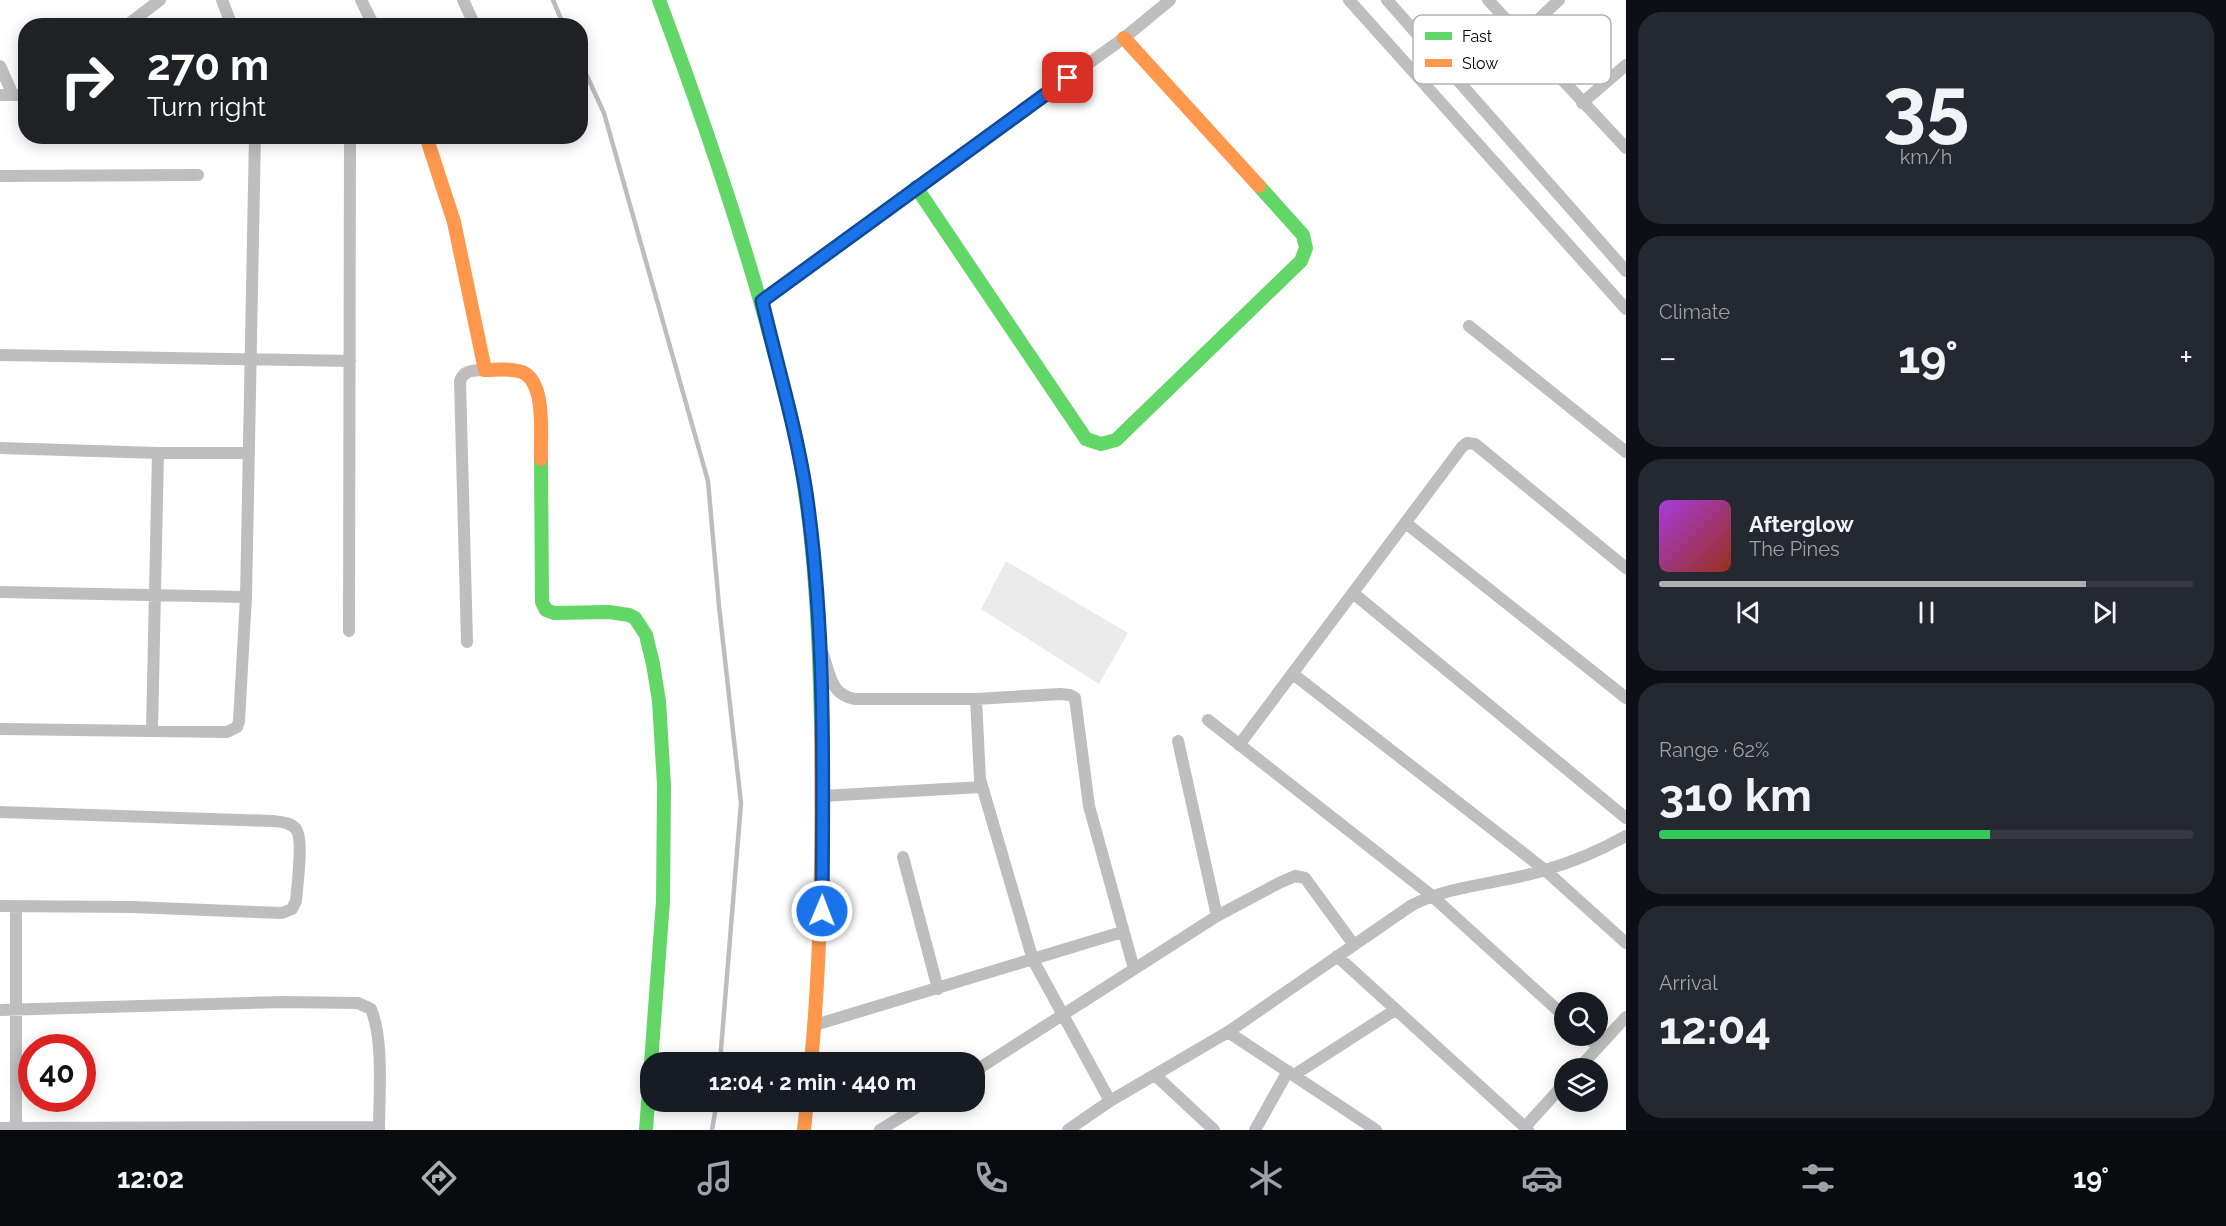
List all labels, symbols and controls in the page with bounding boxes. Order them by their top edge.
legend [1413,15,1611,84]
text: Fast [1462,27,1493,46]
text: 270 m [147,41,269,90]
icon: right [48,42,126,120]
pin [1042,52,1093,103]
text: Slow [1462,54,1498,73]
text: 35 [1883,60,1969,151]
icon: arrive [1051,61,1084,94]
text: Turn right [147,91,266,122]
text: km/h [1900,145,1952,169]
text: Climate [1659,300,1730,324]
text: 19° [1898,331,1958,384]
text: − [1659,338,1677,377]
text: + [2179,338,2193,377]
text: Afterglow [1749,511,1854,537]
text: The Pines [1749,537,1840,561]
icon: previous [1732,596,1765,629]
icon: pause [1910,596,1943,629]
icon: next [2088,596,2121,629]
text: Range · 62% [1659,738,1769,762]
text: 310 km [1659,769,1812,822]
position arrow [790,879,854,943]
text: Arrival [1659,971,1718,995]
map controls [1554,992,1608,1112]
button: search [1554,992,1608,1046]
text: 12:04 [1659,1002,1771,1055]
speed limit sign: 40 [18,1034,96,1112]
button: layers [1554,1058,1608,1112]
text: 12:04 · 2 min · 440 m [709,1069,916,1095]
icon: directions [418,1157,460,1199]
icon: music [694,1157,736,1199]
icon: phone [970,1157,1012,1199]
icon: climate [1245,1157,1287,1199]
icon: car [1521,1157,1563,1199]
icon: filters [1797,1157,1839,1199]
text: 12:02 [117,1163,184,1194]
text: 19° [2073,1163,2109,1194]

